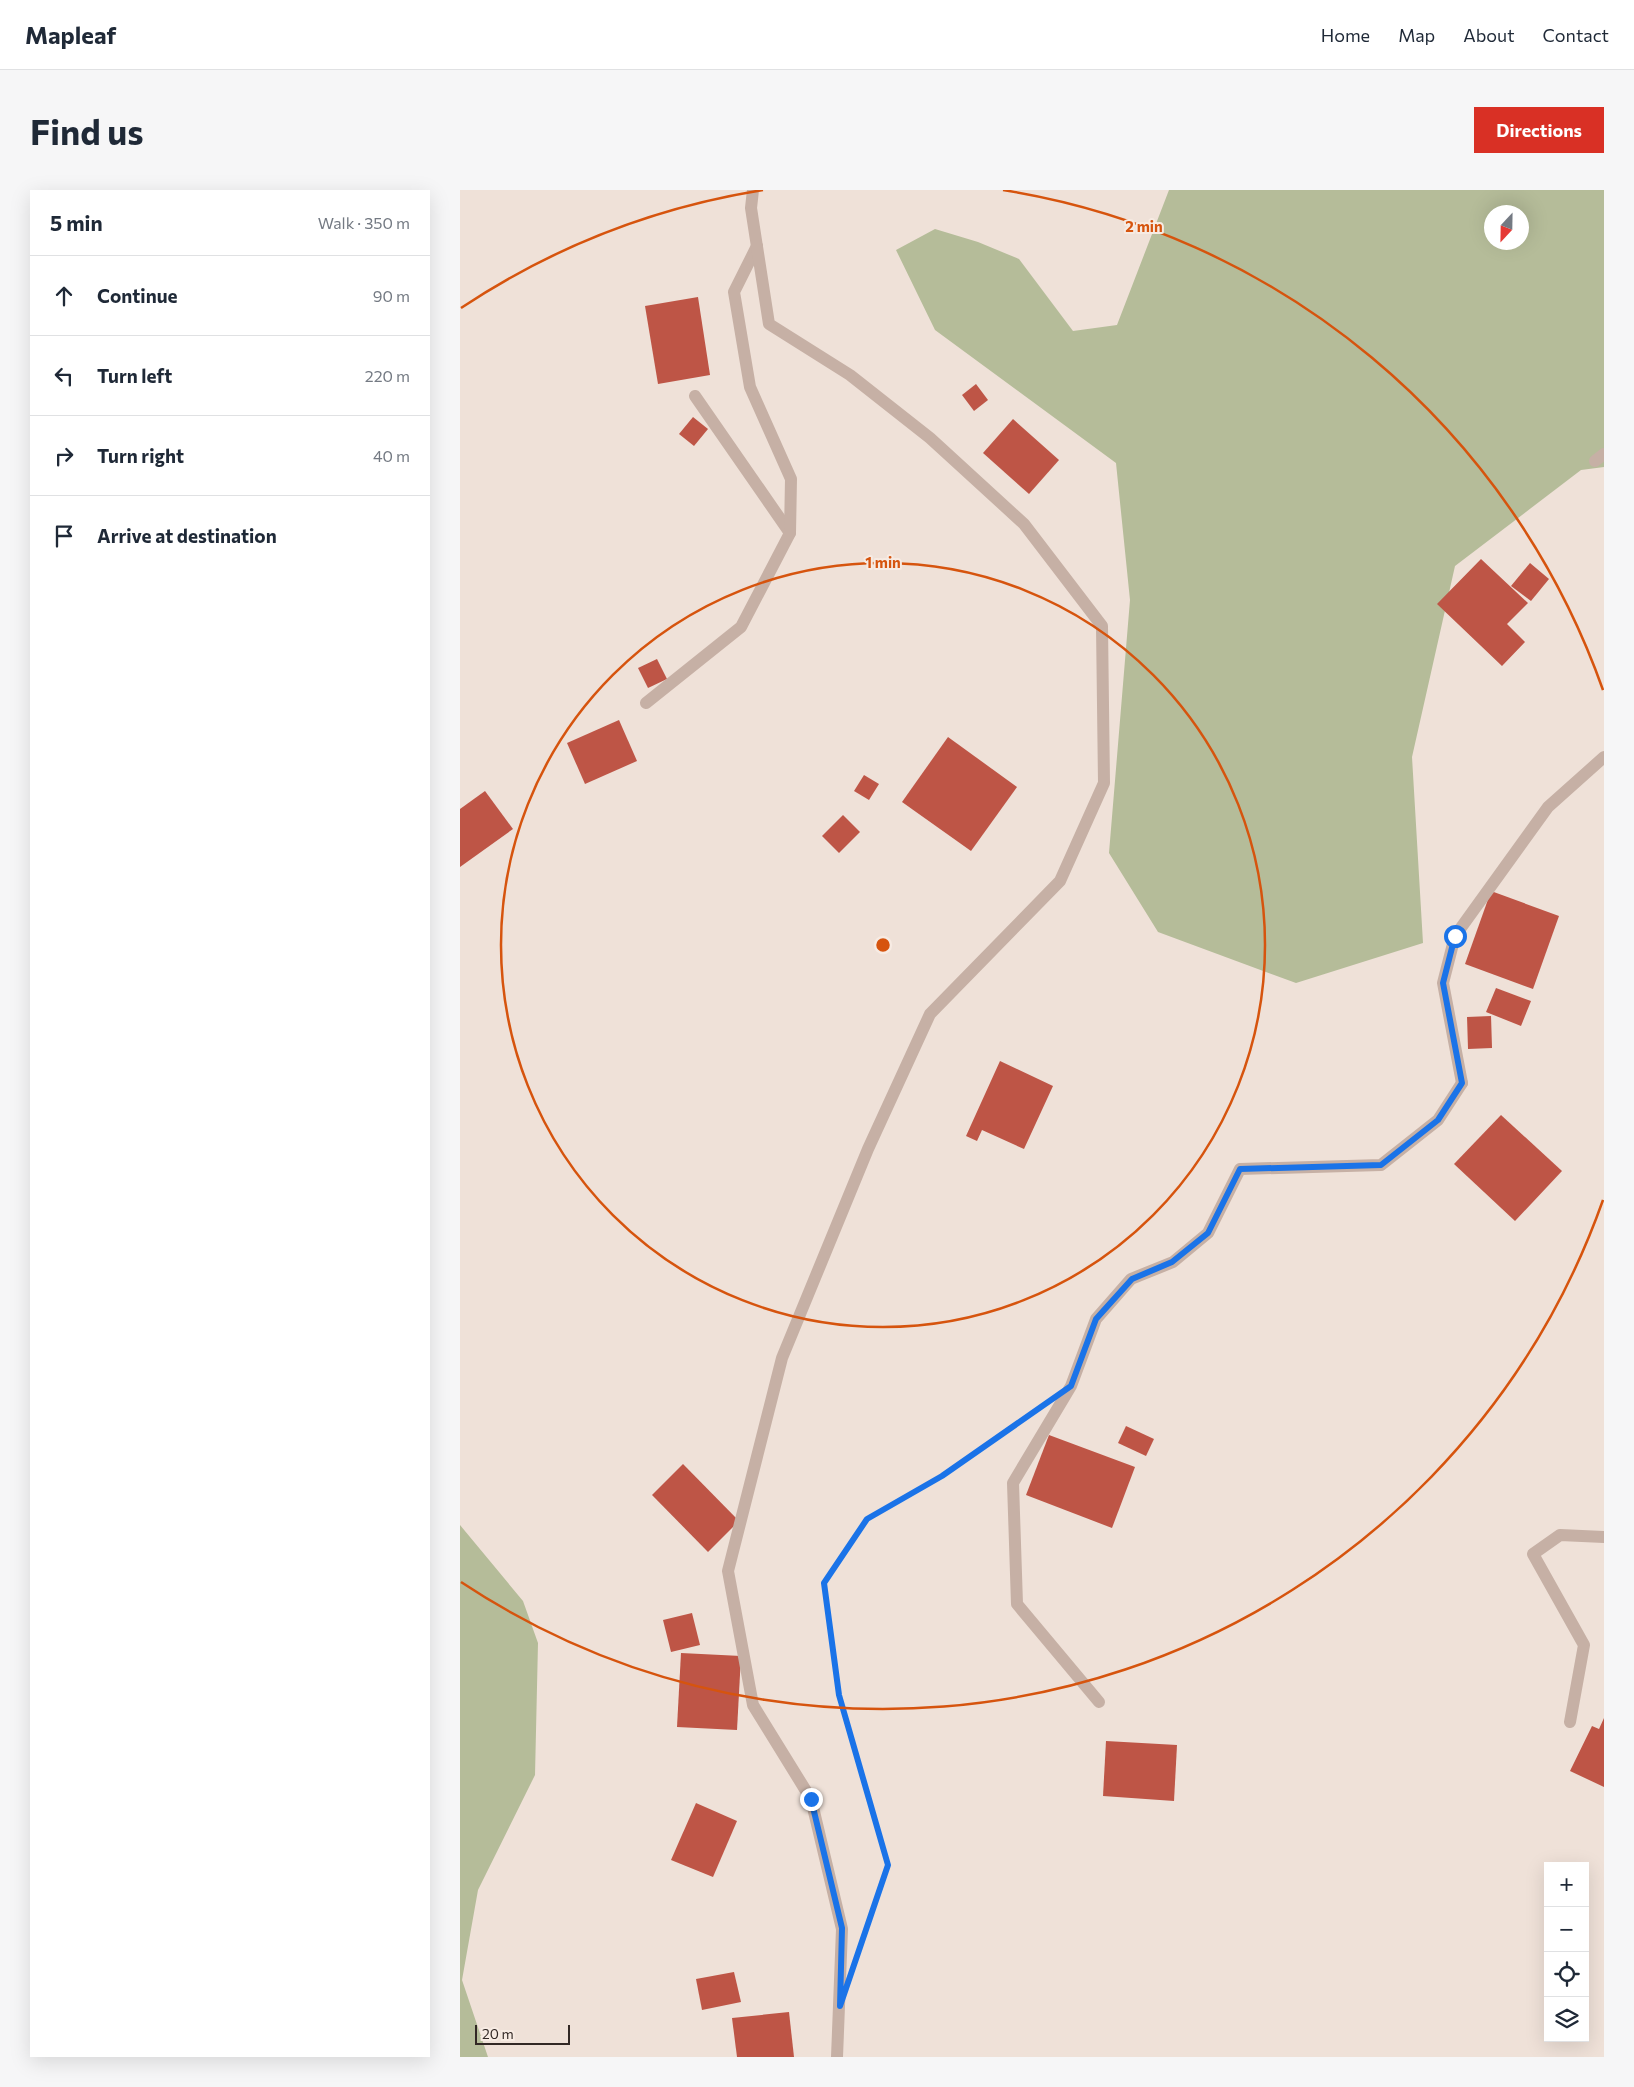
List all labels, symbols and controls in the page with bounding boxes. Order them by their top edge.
text: Mapleaf [25,20,116,49]
text: Home [1321,24,1370,46]
text: Map [1398,24,1435,46]
text: About [1463,24,1515,46]
text: Contact [1543,24,1609,46]
button: Directions [1474,107,1604,153]
text: Find us [30,109,144,152]
north arrow [1484,205,1529,250]
text: 5 min [50,210,103,235]
text: Walk · 350 m [318,213,410,232]
text: 2 min [1125,217,1163,235]
icon: ahead [50,282,78,310]
text: Continue [97,284,177,307]
text: 90 m [373,286,410,305]
icon: left [50,362,78,390]
text: Turn left [97,364,172,387]
text: 220 m [365,366,410,385]
icon: right [50,442,78,470]
text: Turn right [97,444,184,467]
text: 40 m [373,446,410,465]
icon: arrive [50,522,78,550]
text: Arrive at destination [97,524,277,547]
text: 1 min [865,553,901,571]
route start [1444,925,1467,948]
centre of rings [874,936,892,954]
route end [800,1788,823,1811]
map controls [1544,1862,1589,2042]
button: + [1544,1862,1589,1907]
button: − [1544,1907,1589,1952]
button: locate [1544,1952,1589,1997]
button: layers [1544,1997,1589,2042]
scale bar [475,2022,570,2045]
text: 20 m [482,2025,514,2042]

